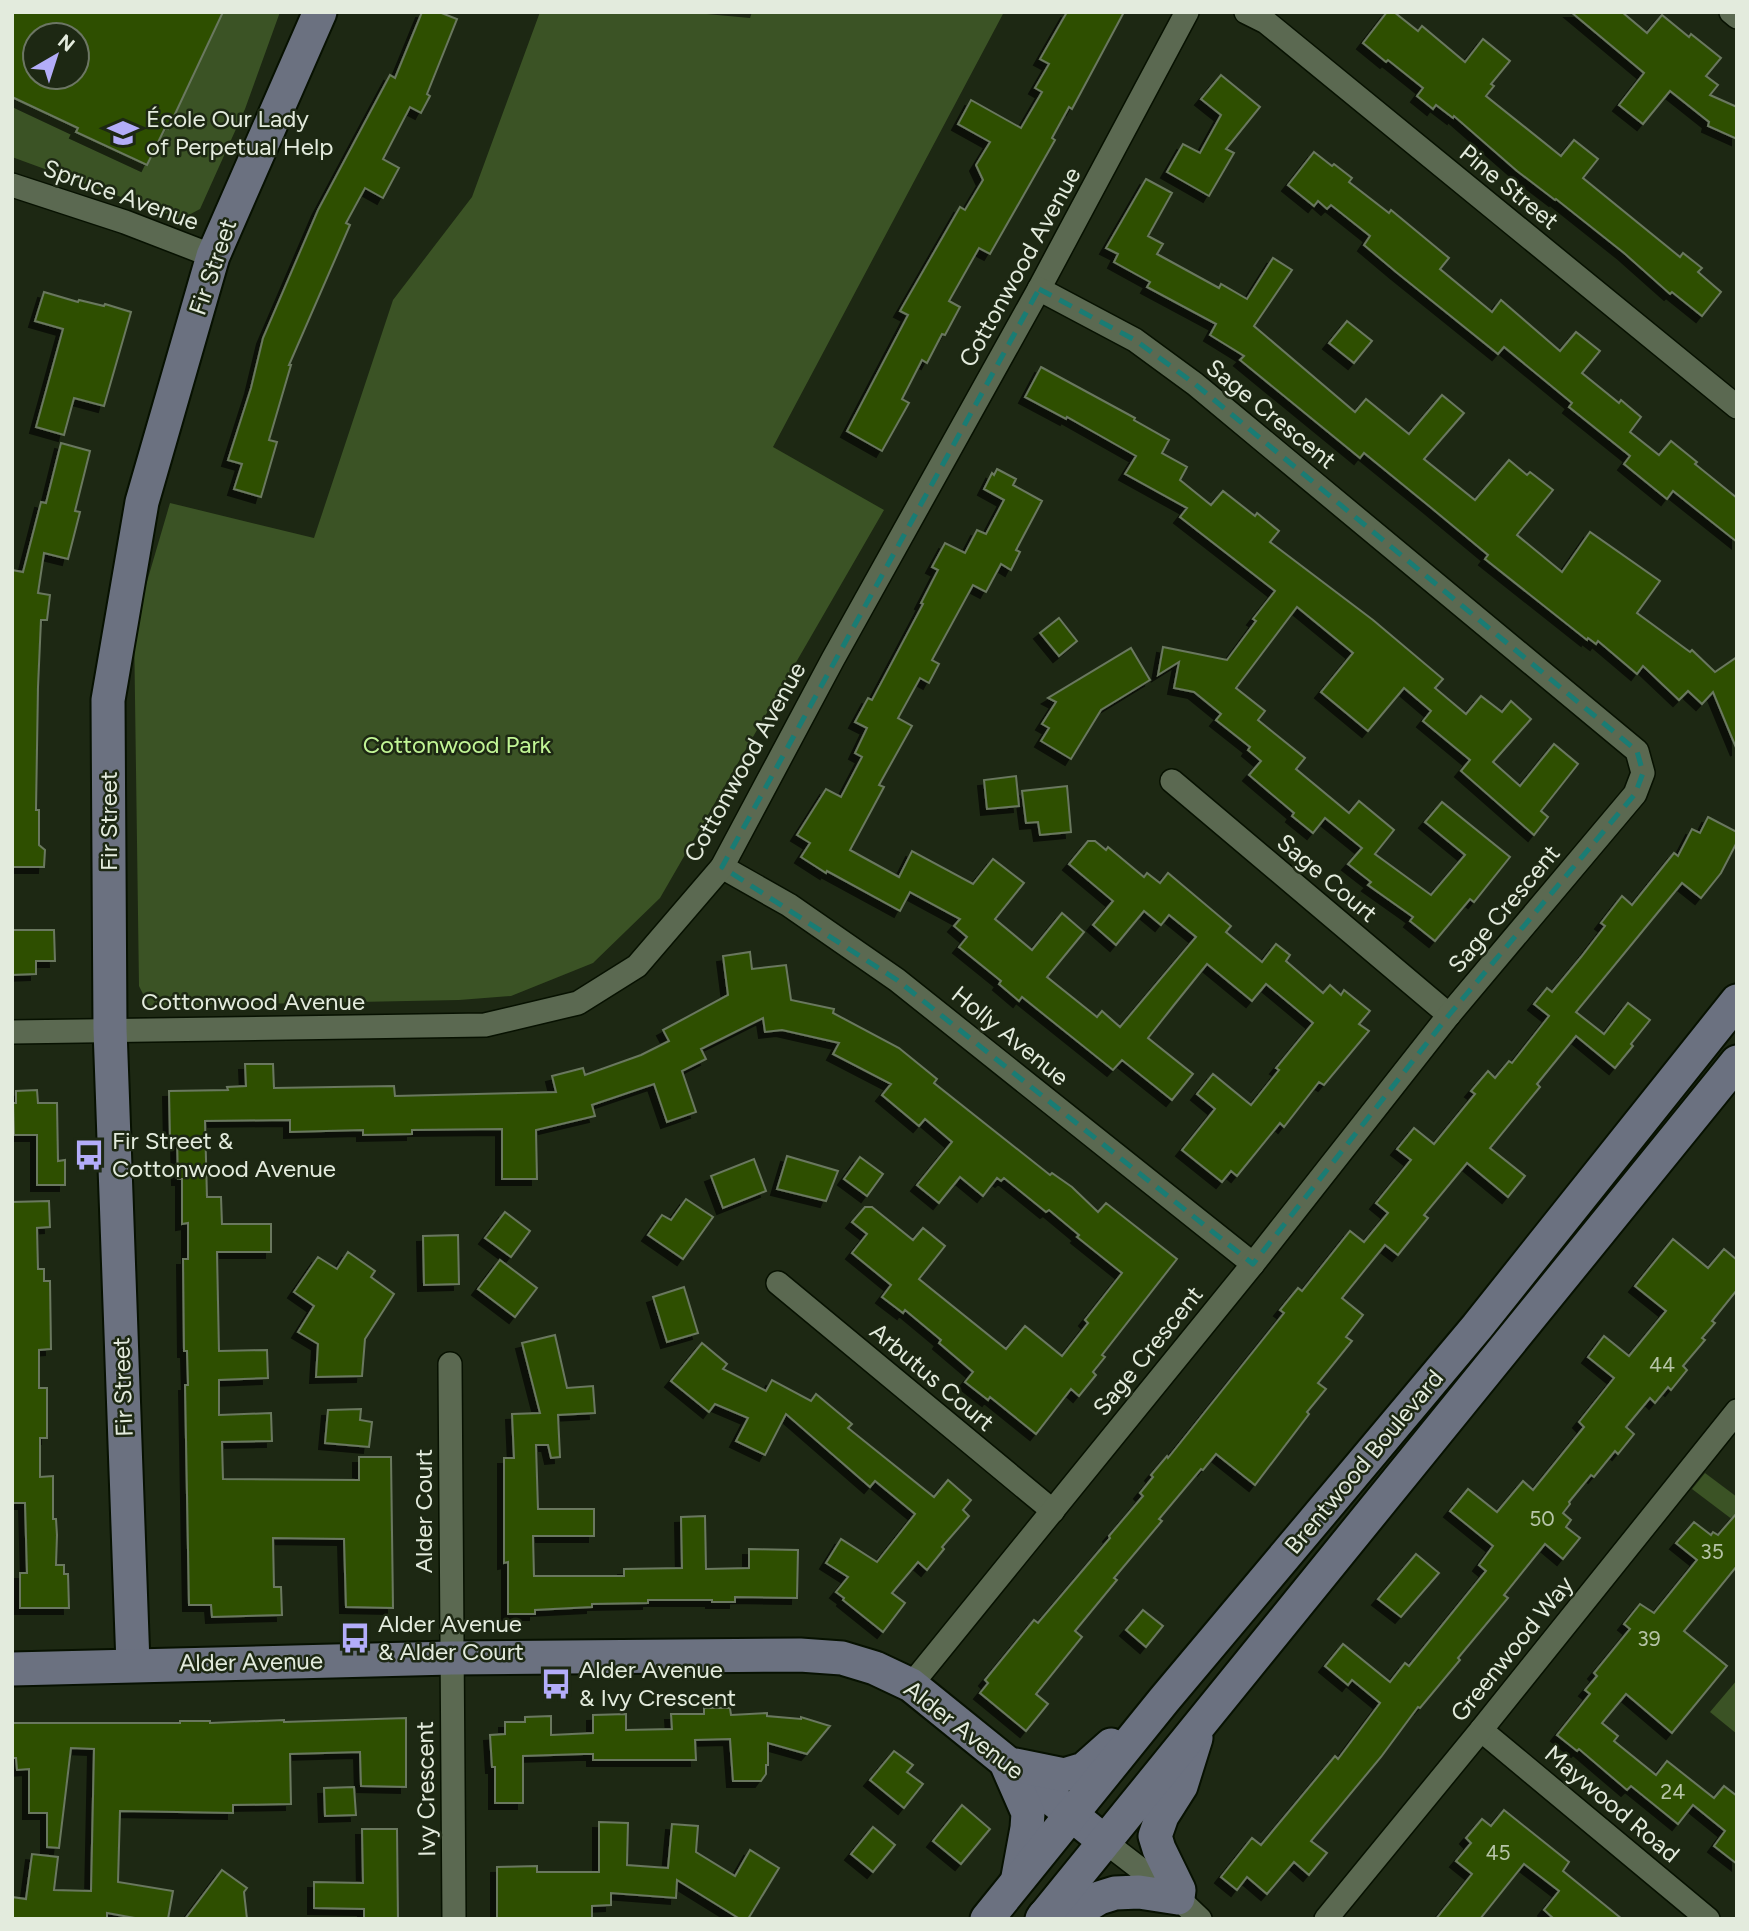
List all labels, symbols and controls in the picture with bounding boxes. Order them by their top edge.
north arrow [21,21,91,91]
text: N [53,30,79,57]
place label: École Our Lady of Perpetual Help [146,104,333,161]
school or university icon: École Our Lady of Perpetual Help [106,116,140,150]
street label: Pine Street [1454,138,1565,235]
street label: Spruce Avenue [39,153,203,236]
street label: Cottonwood Avenue [953,162,1087,372]
street label: Fir Street [183,215,242,319]
street label: Sage Crescent [1201,353,1342,475]
street label: Cottonwood Avenue [678,657,812,867]
park label: Cottonwood Park [363,730,552,759]
street label: Fir Street [94,771,123,871]
street label: Sage Court [1271,827,1383,928]
street label: Sage Crescent [1442,839,1566,979]
street label: Holly Avenue [946,980,1075,1092]
street label: Cottonwood Avenue [141,987,365,1016]
place label: Fir Street & Cottonwood Avenue [112,1126,336,1183]
bus stop icon: Fir Street & Cottonwood Avenue [72,1138,106,1172]
street label: Sage Crescent [1087,1280,1209,1421]
street label: Arbutus Court [864,1316,1000,1437]
street label: Fir Street [106,1337,139,1437]
house number: 44 [1649,1352,1675,1377]
street label: Brentwood Boulevard [1278,1364,1449,1560]
street label: Alder Court [409,1449,438,1573]
house number: 50 [1529,1506,1555,1531]
house number: 35 [1700,1539,1724,1564]
street label: Greenwood Way [1444,1570,1579,1727]
place label: Alder Avenue & Alder Court [378,1609,524,1666]
bus stop icon: Alder Avenue & Alder Court [338,1621,372,1655]
house number: 39 [1637,1626,1661,1651]
street label: Alder Avenue [179,1646,323,1677]
place label: Alder Avenue & Ivy Crescent [579,1655,736,1712]
bus stop icon: Alder Avenue & Ivy Crescent [539,1667,573,1701]
street label: Alder Avenue [899,1674,1030,1785]
street label: Ivy Crescent [410,1721,441,1857]
street label: Maywood Road [1539,1739,1685,1868]
house number: 24 [1661,1779,1685,1804]
house number: 45 [1485,1840,1511,1865]

